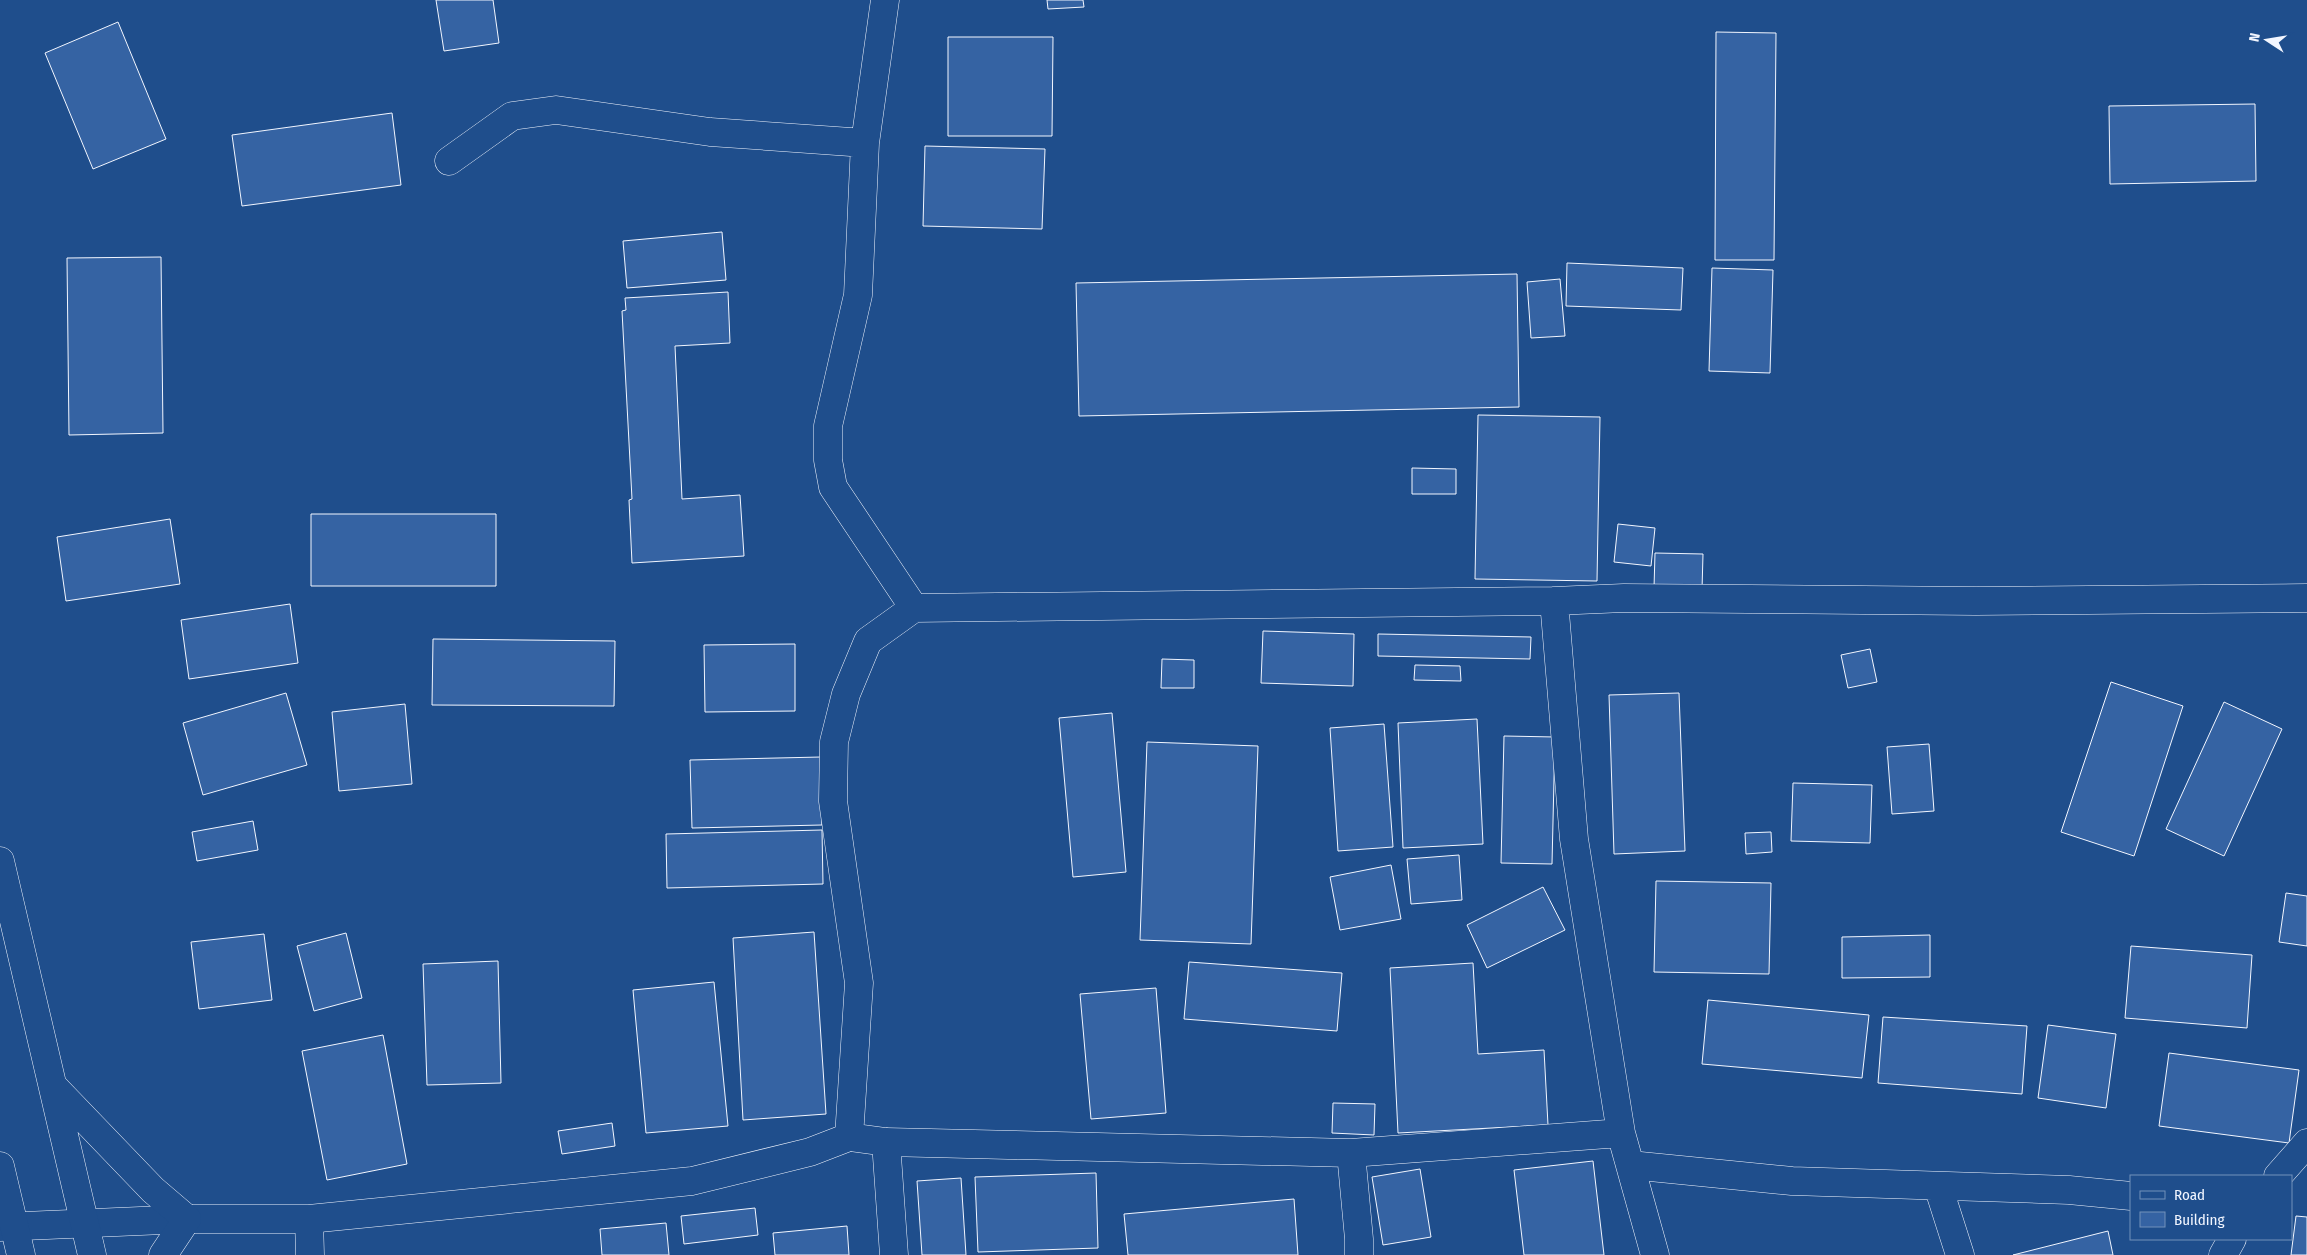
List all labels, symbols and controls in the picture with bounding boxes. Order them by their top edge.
north arrow [2242,15,2292,65]
text: N [2246,32,2264,43]
legend [2130,1175,2292,1240]
text: Road [2174,1186,2205,1204]
text: Building [2174,1211,2225,1229]

